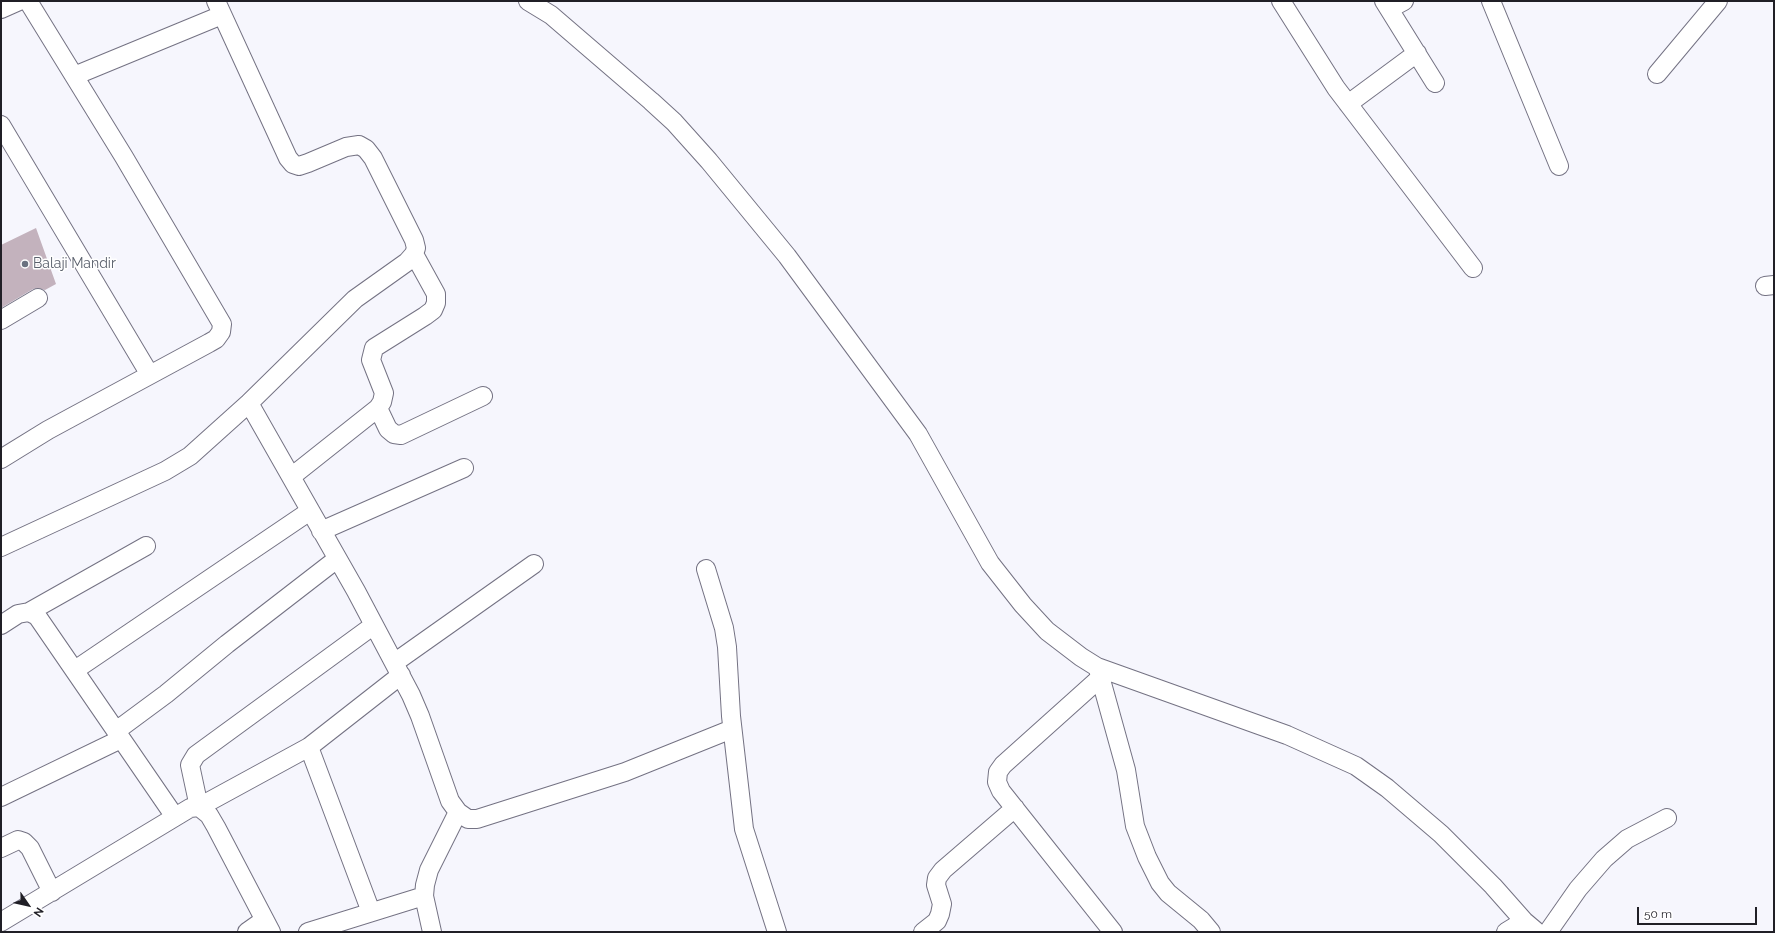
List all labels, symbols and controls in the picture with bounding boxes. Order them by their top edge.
place label: Balaji Mandir [33,256,116,272]
marker: Balaji Mandir [20,259,30,269]
north arrow [8,885,48,925]
scale bar [1639,899,1759,925]
text: N [31,905,46,919]
text: 50 m [1644,907,1672,921]

